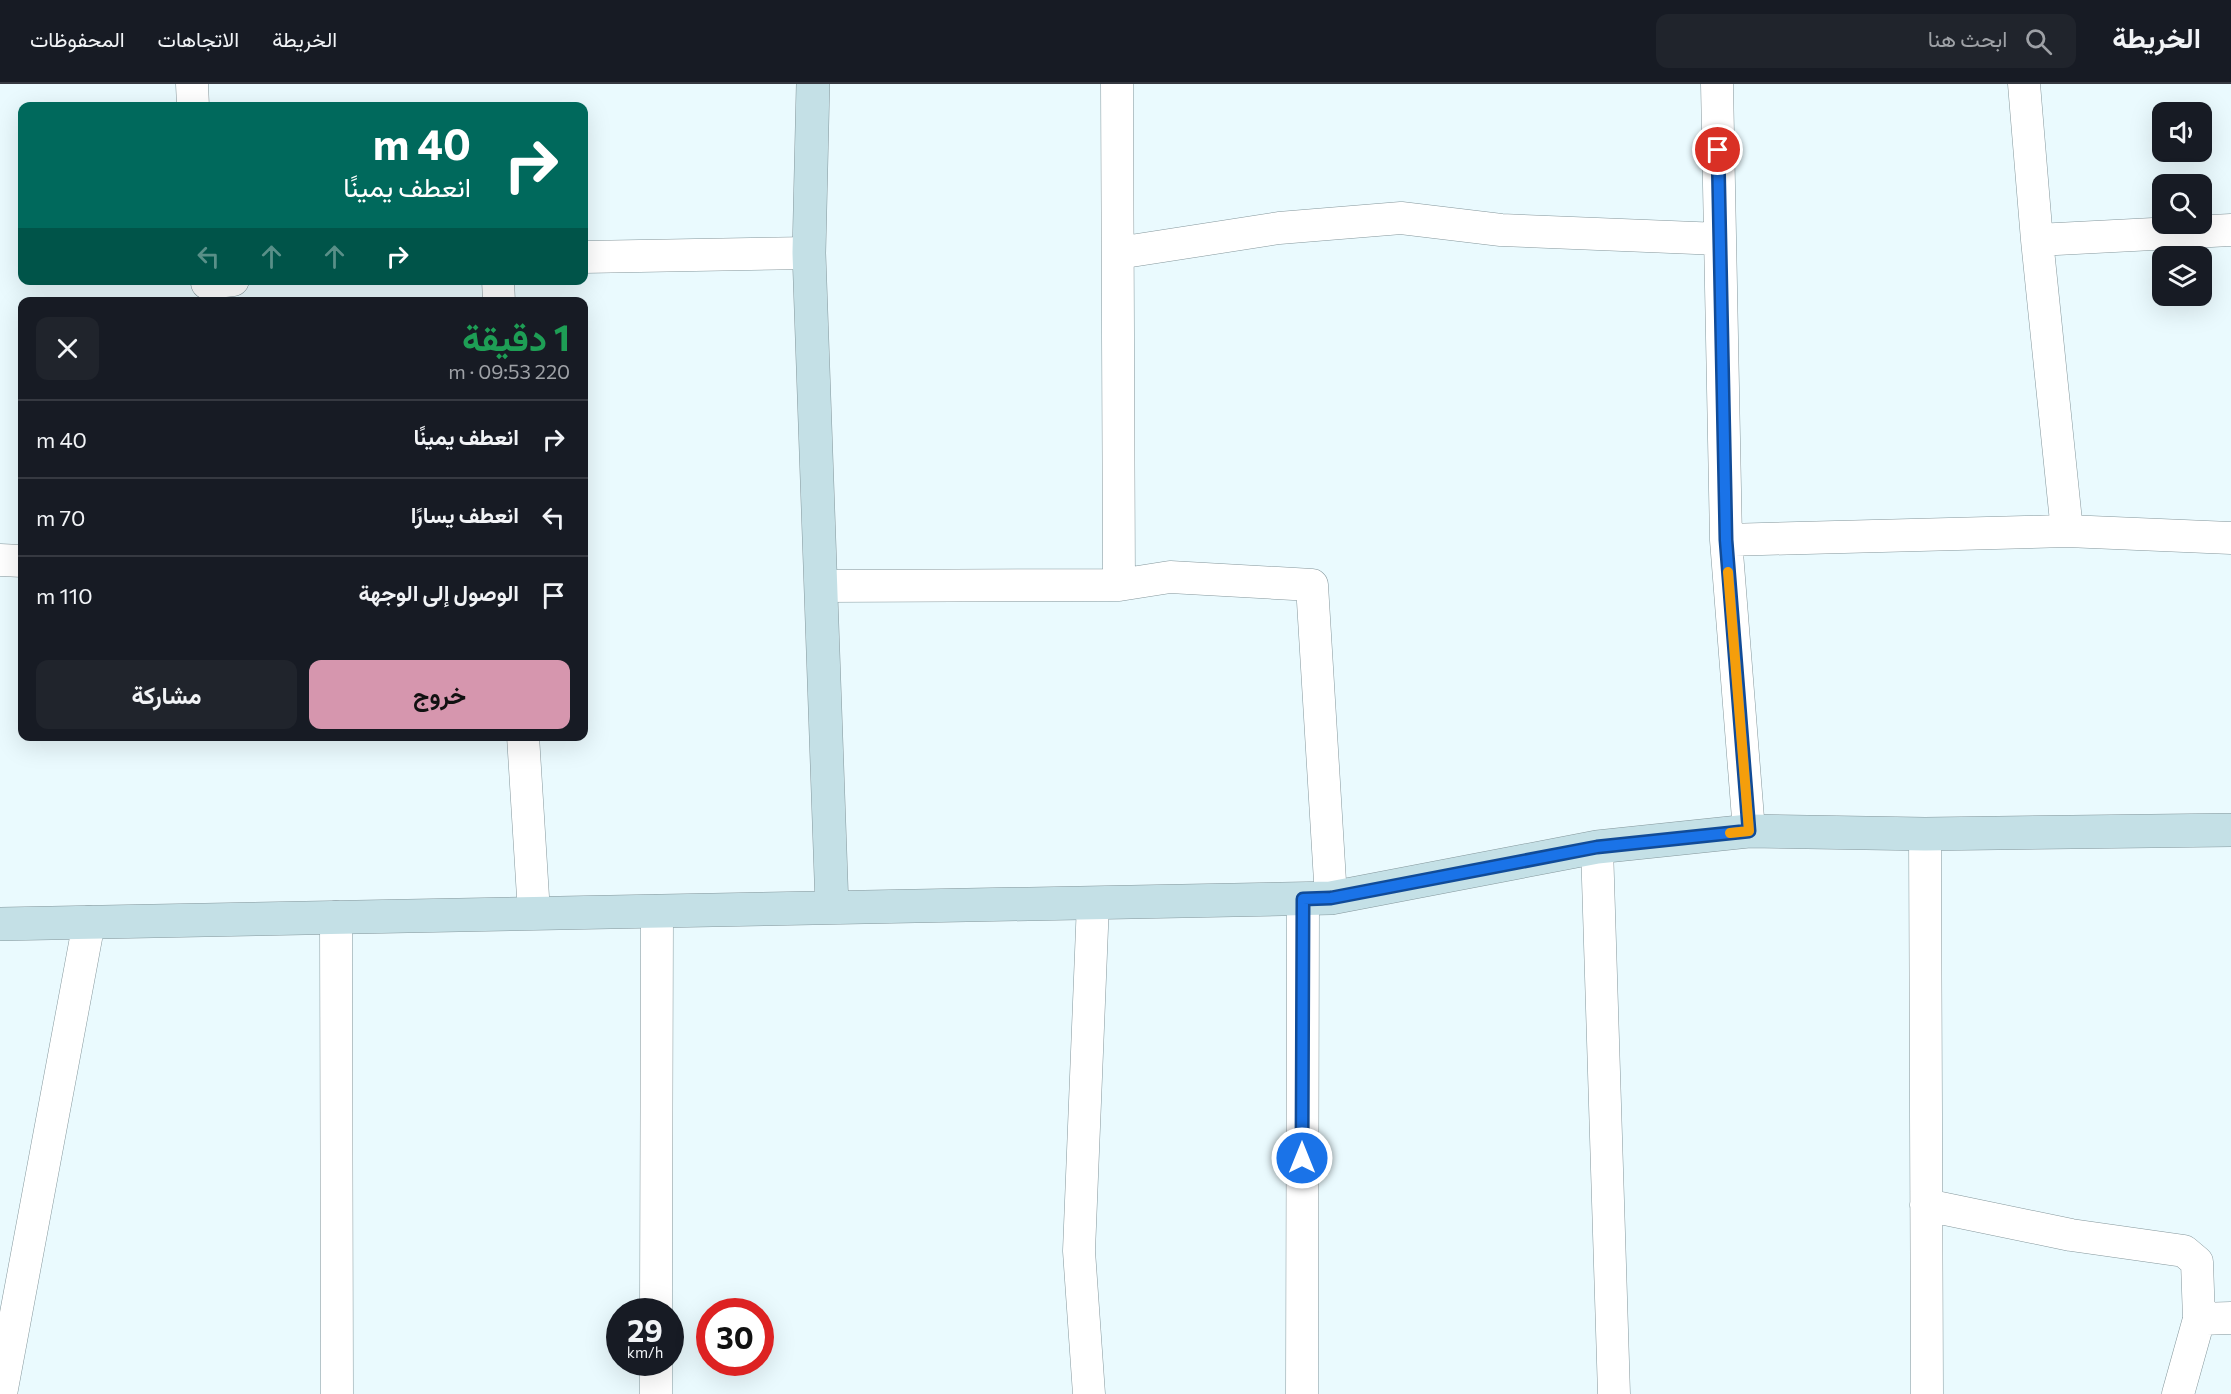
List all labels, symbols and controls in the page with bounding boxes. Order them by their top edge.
search box [1656,14,2076,68]
text: الخريطة [2112,20,2201,54]
text: ابحث هنا [1928,25,2007,52]
icon: search [2022,25,2055,58]
text: المحفوظات [30,26,125,51]
text: الاتجاهات [158,26,239,51]
text: الخريطة [272,26,337,51]
map controls [2152,102,2212,306]
button: sound [2152,102,2212,162]
text: 40 m [373,117,471,169]
pin [1692,124,1743,175]
icon: right [492,126,570,204]
icon: arrive [1701,133,1734,166]
text: انعطف يمينًا [343,170,471,203]
button: search [2152,174,2212,234]
icon: left [192,240,225,273]
icon: ahead [255,240,288,273]
icon: ahead [318,240,351,273]
icon: right [381,240,414,273]
button: layers [2152,246,2212,306]
text: 1 دقيقة [462,314,570,358]
button: close [36,317,99,380]
text: 220 m · 09:53 [448,359,570,383]
text: انعطف يمينًا [413,423,519,450]
icon: right [537,423,570,456]
text: 40 m [36,426,87,453]
text: انعطف يسارًا [411,501,519,528]
icon: left [537,501,570,534]
text: 70 m [36,504,85,531]
text: الوصول إلى الوجهة [359,579,519,606]
icon: arrive [537,579,570,612]
text: 110 m [36,582,93,609]
button: مشاركة [36,660,297,729]
button: خروج [309,660,570,729]
position arrow [1270,1126,1334,1190]
speed limit sign: 30 [696,1298,774,1376]
text: 29 [627,1311,663,1348]
text: km/h [627,1343,663,1361]

